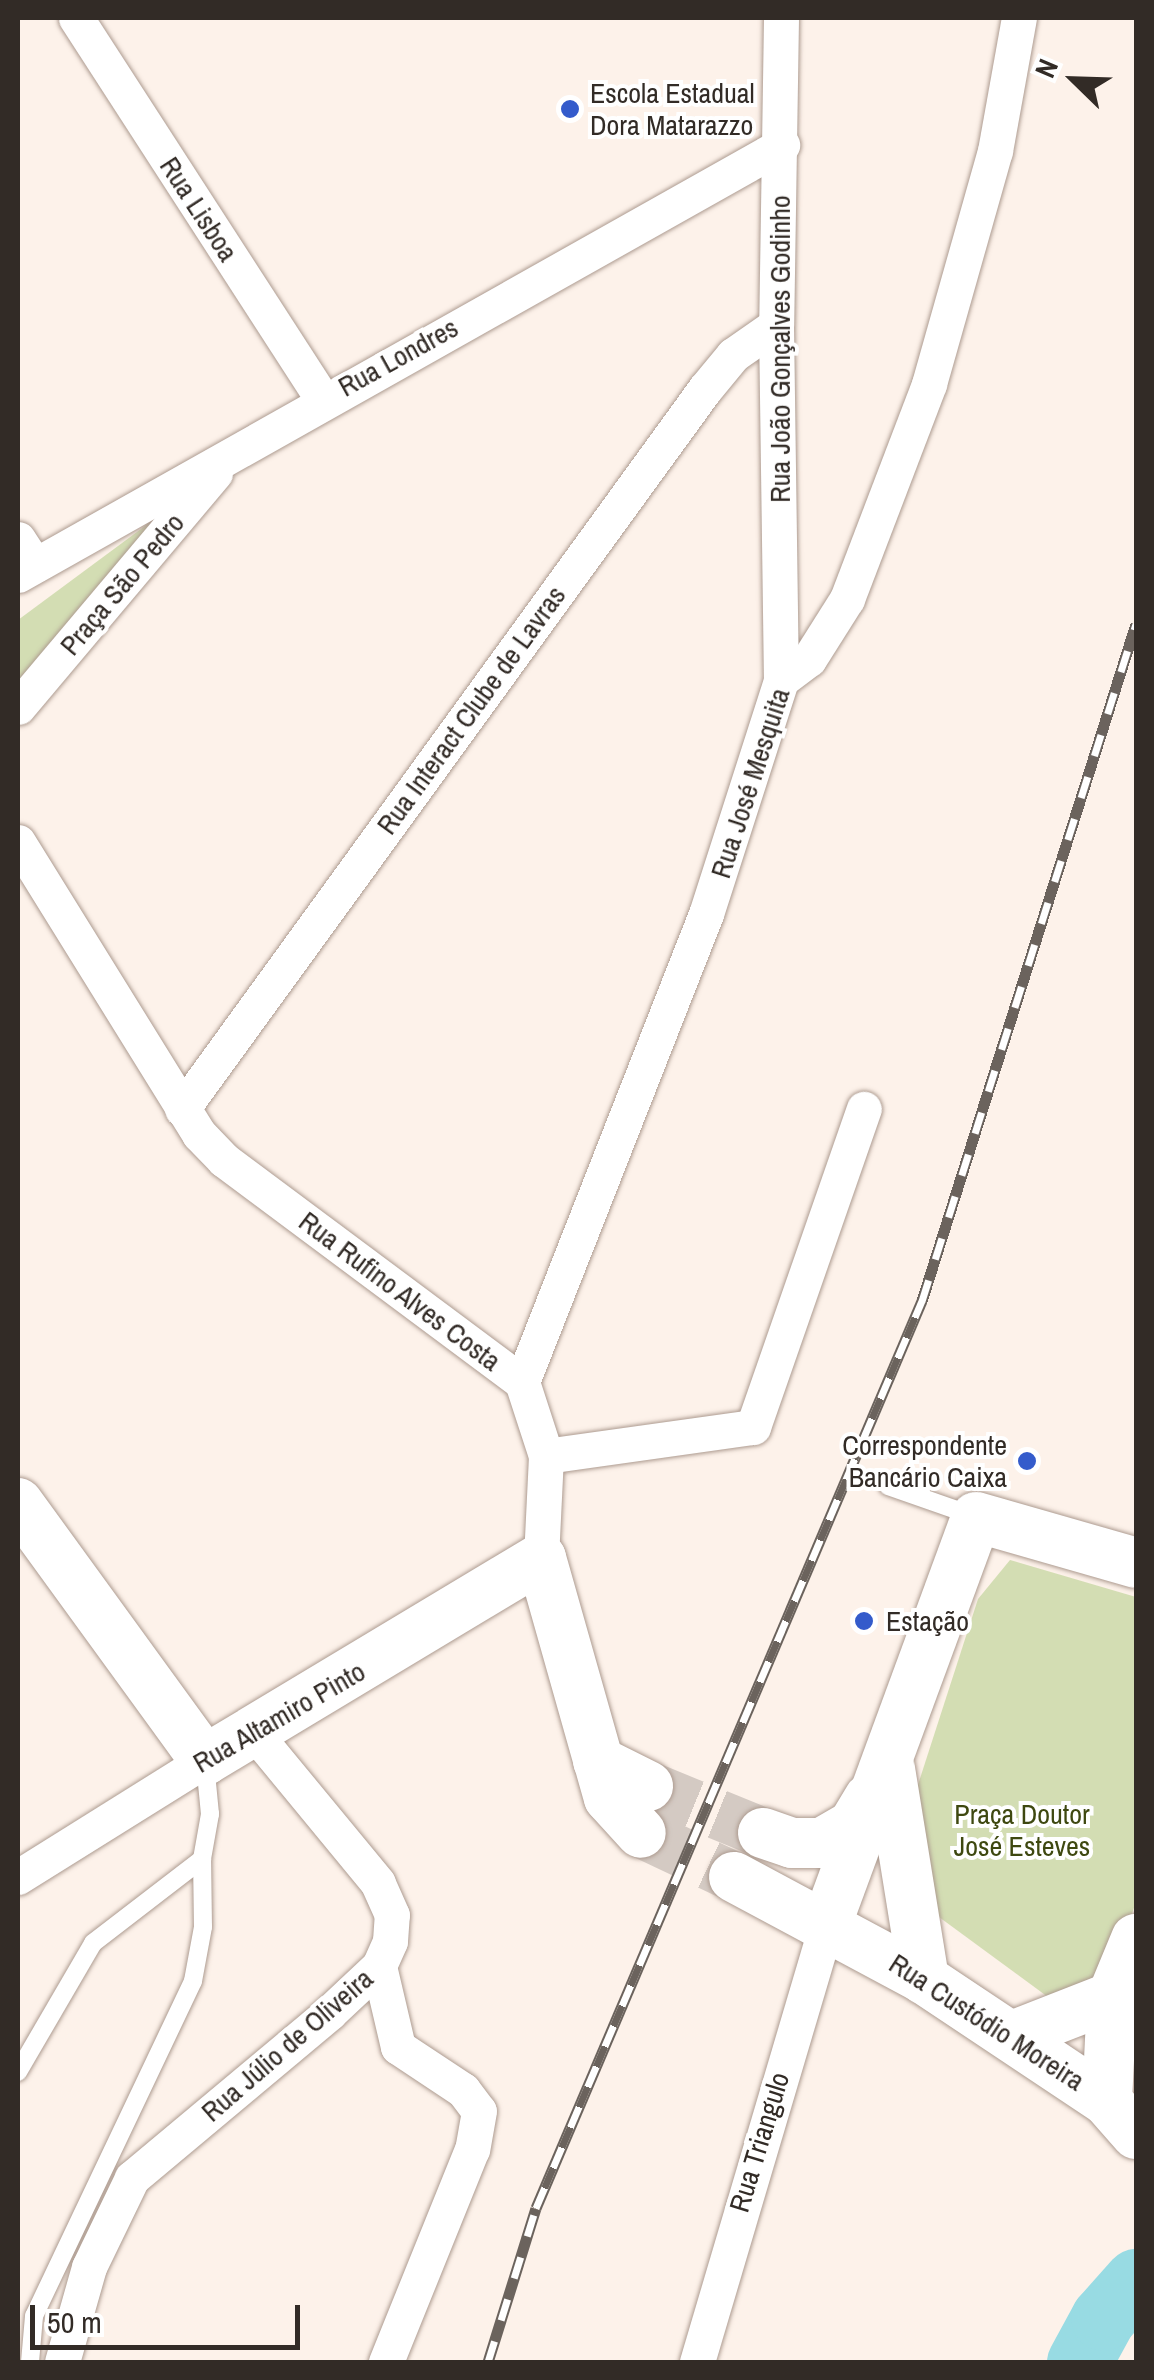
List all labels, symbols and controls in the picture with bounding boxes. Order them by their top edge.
north arrow [1024,30,1124,130]
text: N [1026,53,1067,83]
place label: Escola Estadual Dora Matarazzo [590,76,755,142]
marker: Escola Estadual Dora Matarazzo [559,98,581,120]
street label: Rua Lisboa [153,151,245,267]
street label: Rua João Gonçalves Godinho [763,195,797,503]
street label: Rua Londres [332,310,464,404]
street label: Praça São Pedro [53,506,191,662]
street label: Rua Interact Clube de Lavras [370,579,572,841]
street label: Rua José Mesquita [703,684,797,882]
street label: Rua Rufino Alves Costa [292,1204,508,1378]
place label: Correspondente Bancário Caixa [842,1428,1007,1494]
marker: Correspondente Bancário Caixa [1016,1450,1038,1472]
place label: Estação [886,1604,969,1638]
marker: Estação [851,1608,877,1634]
street label: Rua Altamiro Pinto [187,1654,371,1780]
park label: Praça Doutor José Esteves [954,1797,1090,1863]
street label: Rua Custódio Moreira [883,1946,1091,2098]
street label: Rua Júlio de Oliveira [195,1962,379,2128]
street label: Rua Triangulo [722,2068,796,2216]
scale bar [35,2285,305,2347]
text: 50 m [47,2302,102,2342]

